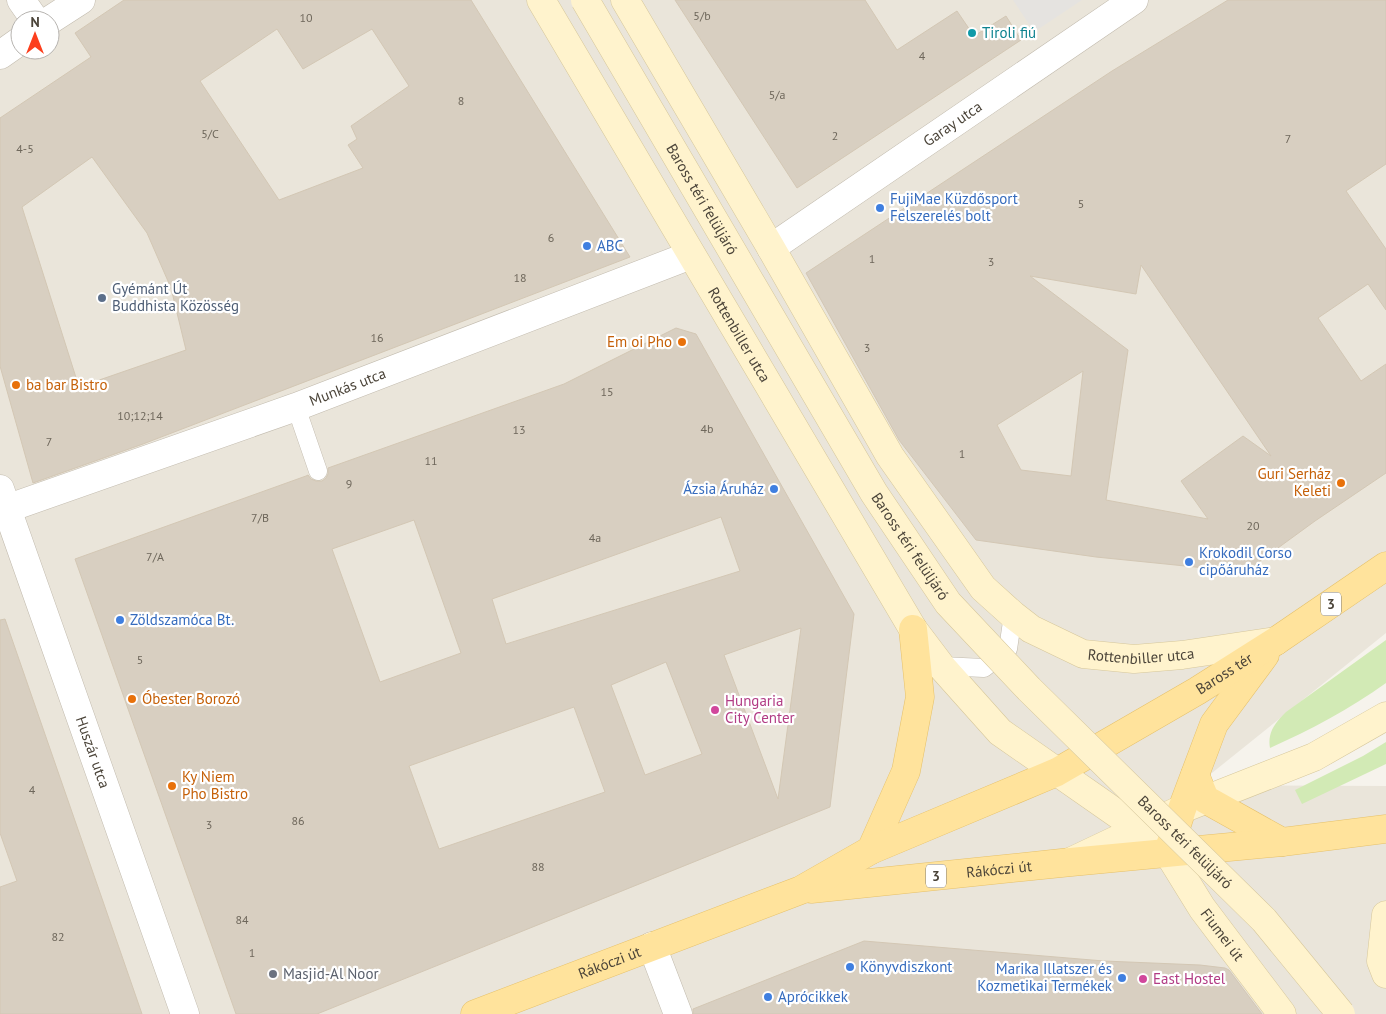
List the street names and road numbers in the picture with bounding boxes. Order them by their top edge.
street label: Garay utca [919,97,985,150]
street label: Baross téri felüljáró [662,140,742,258]
street label: Rottenbiller utca [704,284,775,385]
street label: Munkás utca [306,363,388,410]
street label: Baross téri felüljáró [868,489,953,604]
road number: 3 [1321,592,1341,616]
street label: Rottenbiller utca [1087,643,1196,668]
street label: Baross tér [1192,648,1256,698]
street label: Huszár utca [72,713,115,791]
street label: Baross téri felüljáró [1134,791,1237,893]
street label: Rákóczi út [965,856,1033,882]
road number: 3 [926,864,946,888]
street label: Fiumei út [1197,904,1249,964]
street label: Rákóczi út [575,942,644,983]

